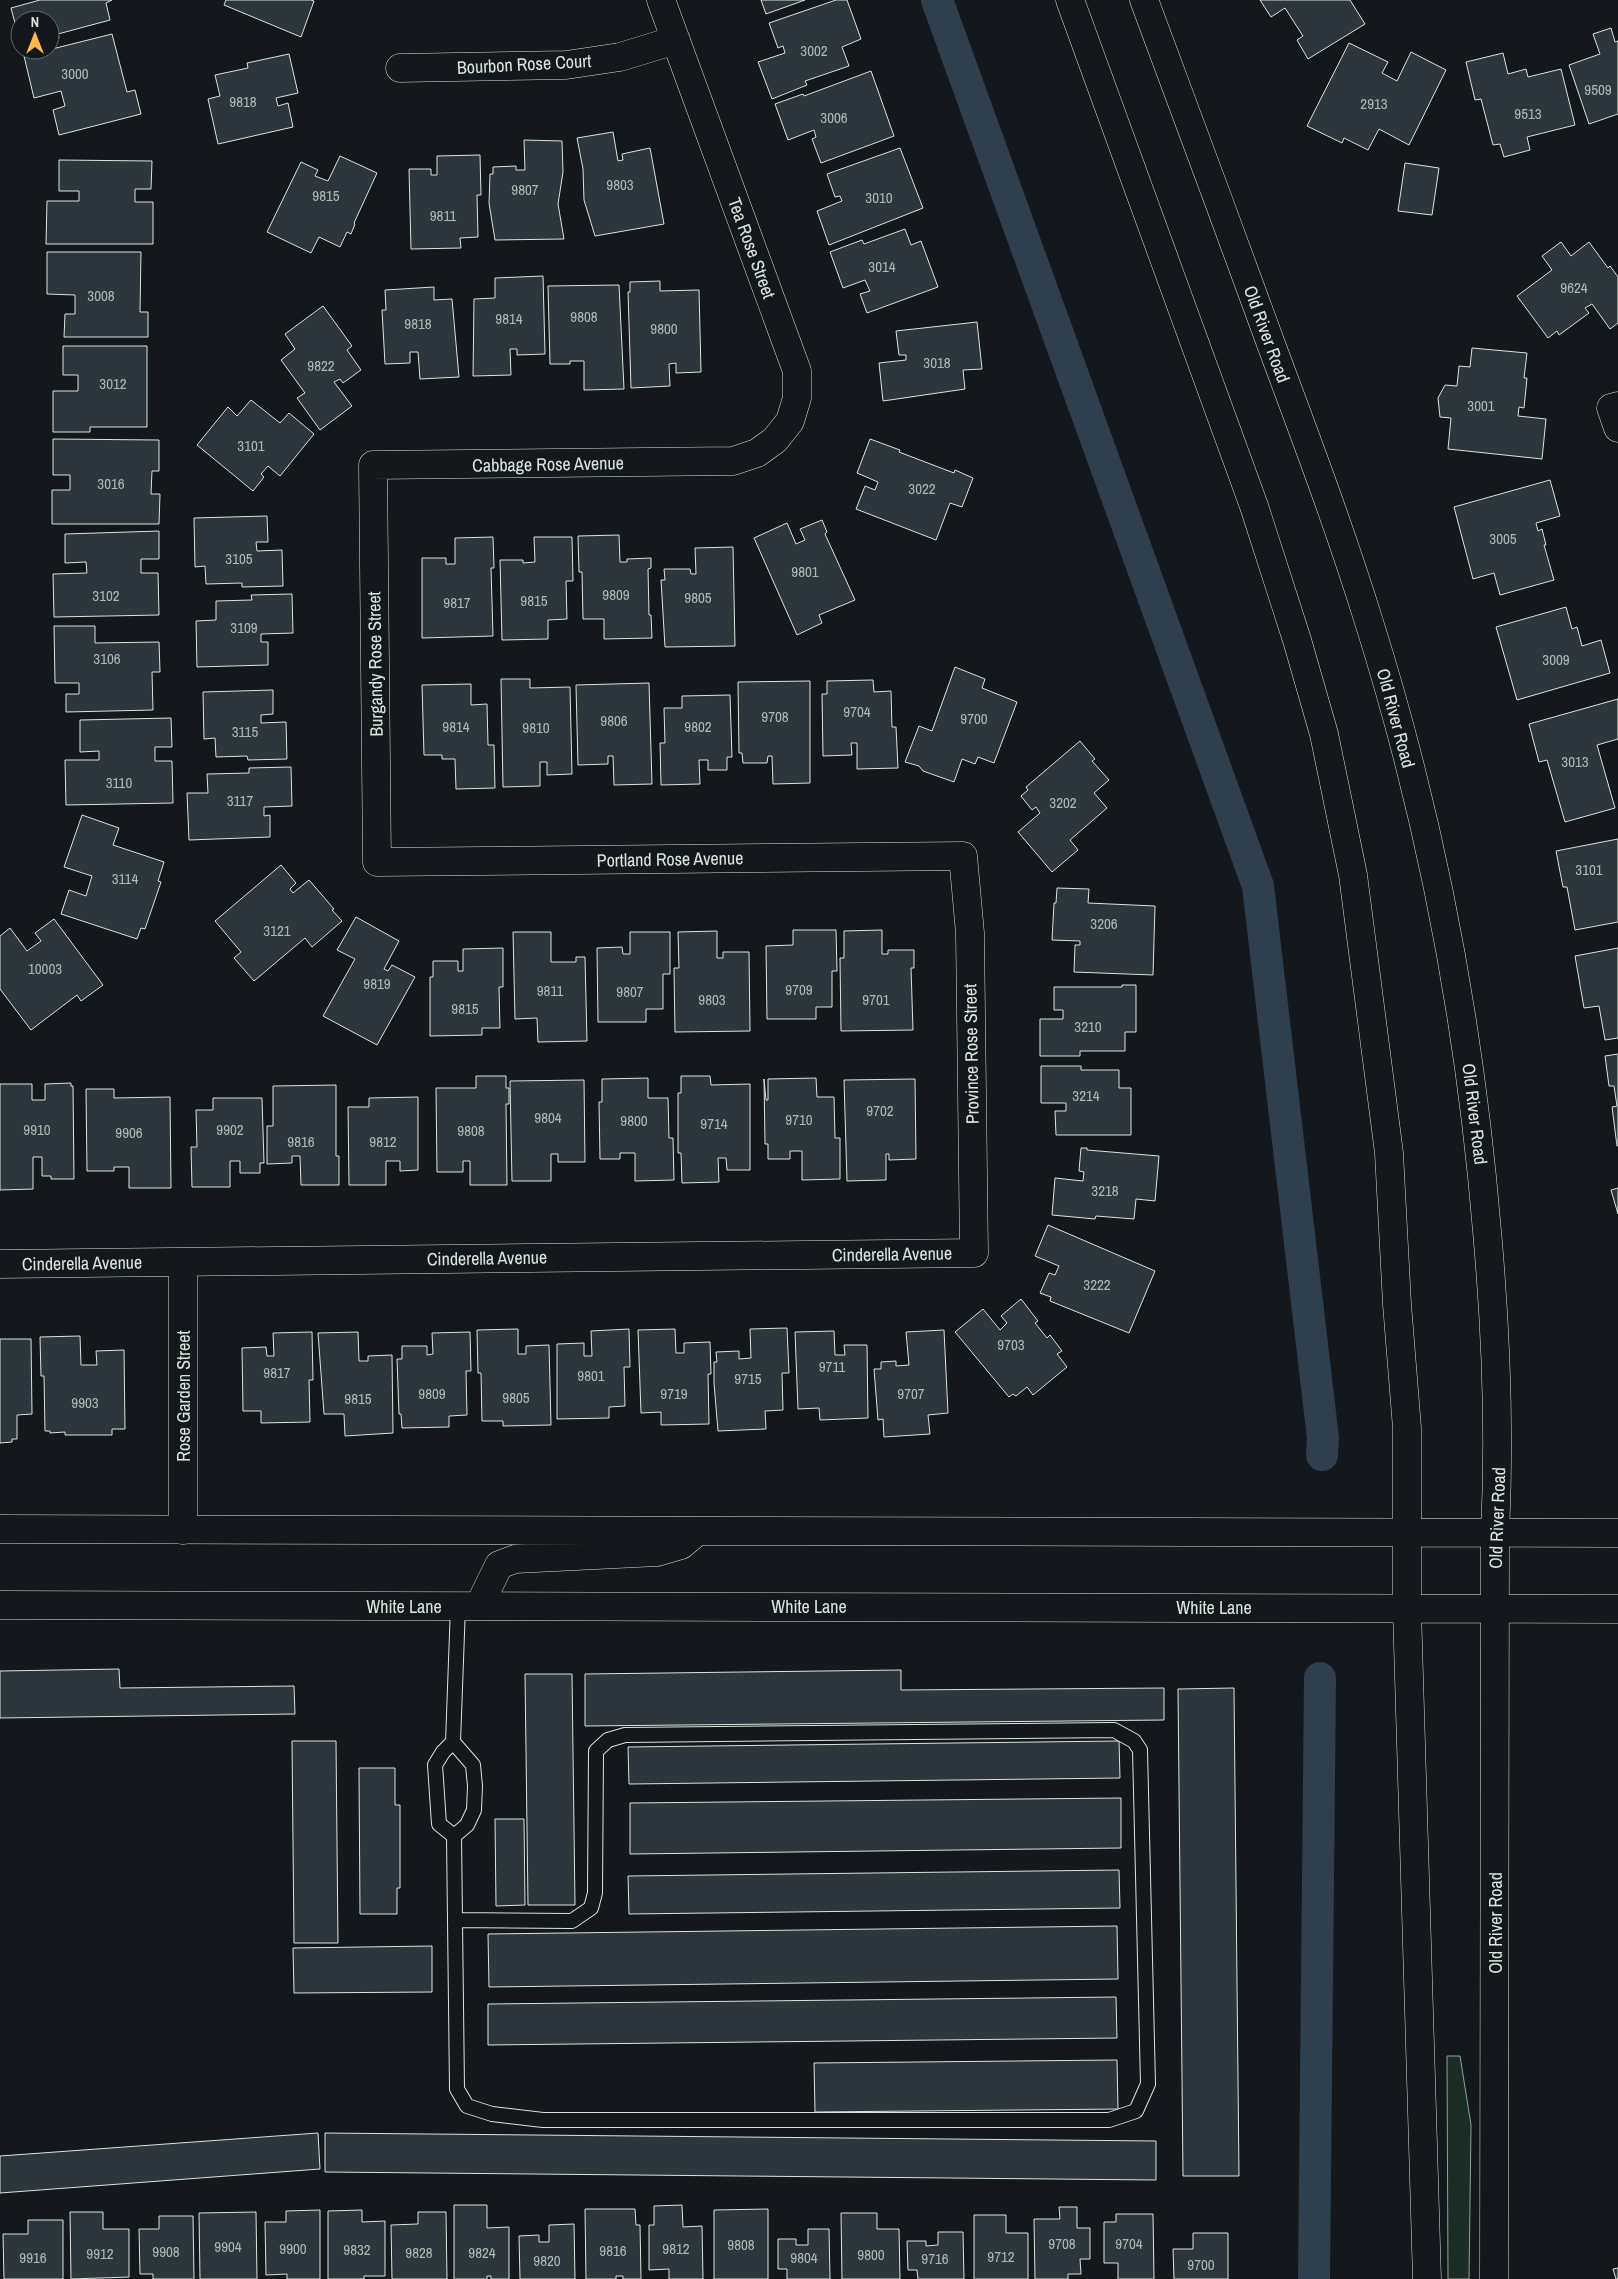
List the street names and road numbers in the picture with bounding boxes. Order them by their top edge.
street label: Bourbon Rose Court [456,48,592,80]
street label: Tea Rose Street [722,194,782,302]
street label: Old River Road [1238,282,1296,386]
street label: Cabbage Rose Avenue [472,450,624,478]
street label: Burgandy Rose Street [361,591,389,737]
street label: Old River Road [1371,666,1421,770]
street label: Portland Rose Avenue [596,845,744,873]
street label: Province Rose Street [957,984,985,1124]
street label: Old River Road [1456,1062,1494,1166]
street label: Cinderella Avenue [832,1240,952,1268]
street label: Cinderella Avenue [427,1244,547,1272]
street label: Cinderella Avenue [22,1249,142,1277]
street label: Rose Garden Street [171,1330,196,1462]
street label: Old River Road [1483,1467,1511,1569]
street label: White Lane [366,1594,442,1619]
street label: White Lane [771,1594,847,1619]
street label: White Lane [1176,1595,1252,1620]
street label: Old River Road [1483,1872,1508,1974]

